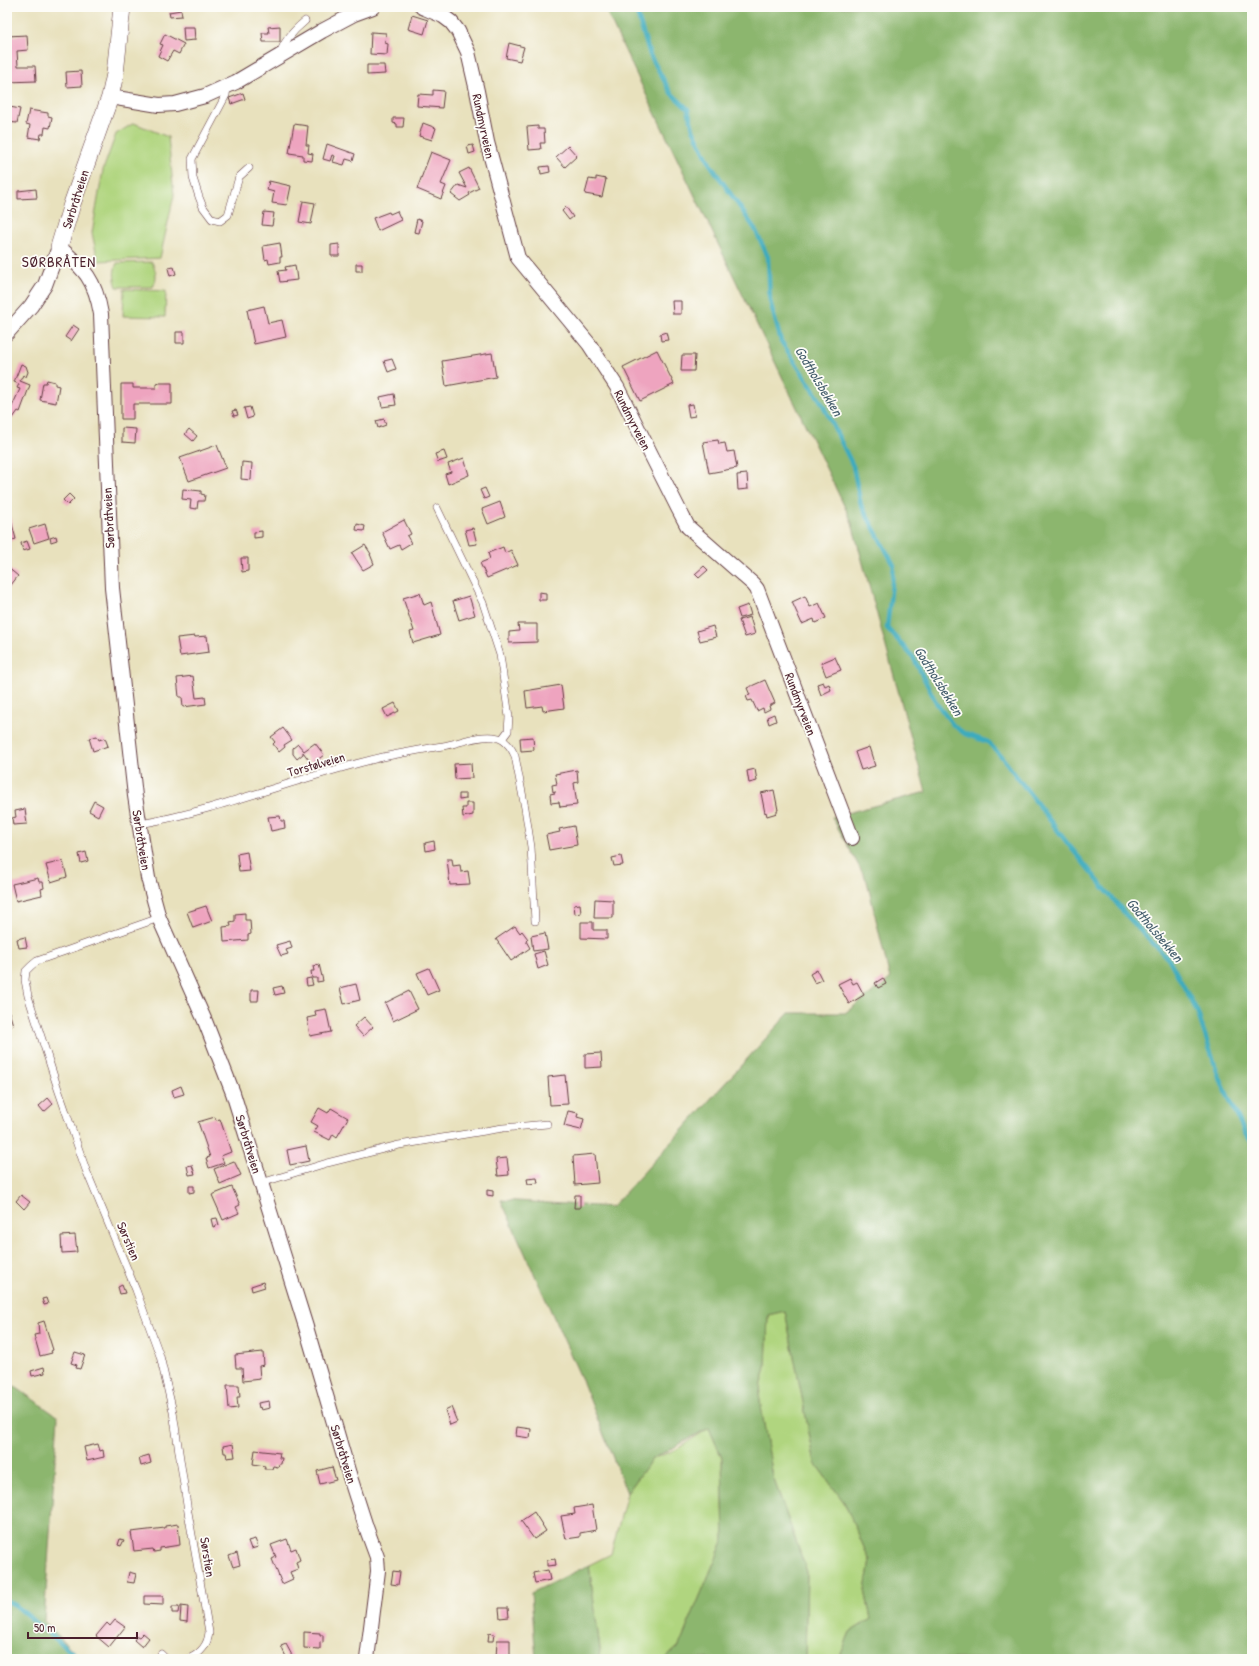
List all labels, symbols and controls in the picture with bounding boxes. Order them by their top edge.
street label: Rundmyrveien [468,92,500,160]
street label: Sørbråtveien [57,167,93,231]
district label: SØRBRÅTEN [22,251,96,272]
water label: Godtholsbekken [791,342,849,421]
street label: Rundmyrveien [610,387,656,453]
street label: Sørbråtveien [97,487,119,549]
water label: Godtholsbekken [911,643,969,720]
street label: Rundmyrveien [781,670,821,738]
street label: Torstølveien [285,747,347,781]
street label: Sørbråtveien [128,809,156,872]
water label: Godtholsbekken [1123,894,1189,967]
street label: Sørbråtveien [232,1112,267,1176]
street label: Sørstien [113,1219,145,1263]
street label: Sørbråtveien [327,1422,362,1486]
street label: Sørstien [196,1536,220,1578]
scale bar [28,1614,137,1640]
text: 50 m [34,1619,55,1636]

